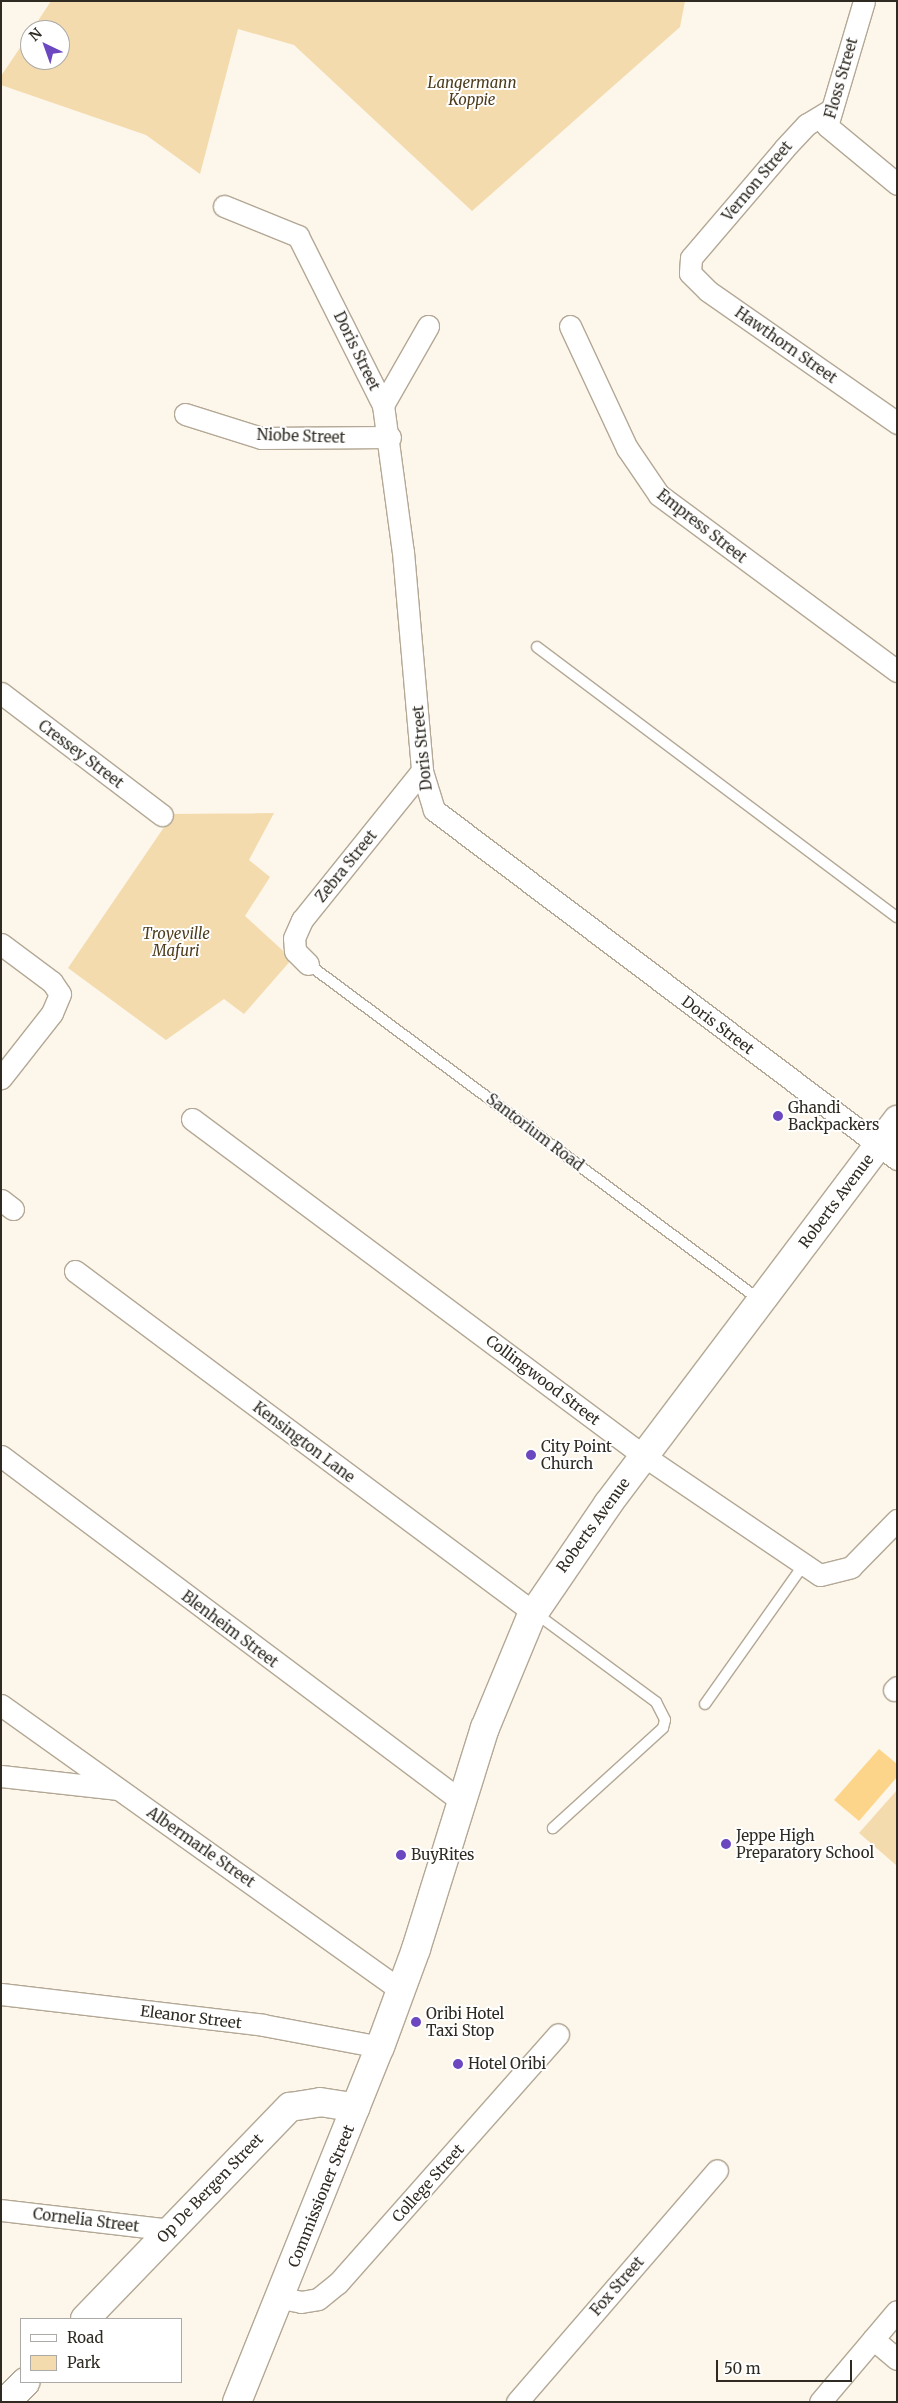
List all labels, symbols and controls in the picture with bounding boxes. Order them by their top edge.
north arrow [20,20,70,70]
text: N [25,24,46,45]
street label: Floss Street [821,35,861,121]
park label: Langermann Koppie [427,73,517,108]
street label: Vernon Street [718,137,796,225]
street label: Hawthorn Street [732,303,840,387]
street label: Doris Street [330,309,384,393]
street label: Niobe Street [256,425,346,447]
street label: Empress Street [654,485,750,567]
street label: Doris Street [409,704,435,792]
street label: Cressey Street [35,716,127,792]
street label: Zebra Street [311,826,381,906]
park label: Troyeville Mafuri [142,924,210,959]
street label: Doris Street [678,992,758,1058]
street label: Santorium Road [483,1090,587,1174]
place label: Ghandi Backpackers [788,1098,879,1133]
marker: Ghandi Backpackers [772,1110,784,1122]
street label: Roberts Avenue [795,1151,877,1251]
street label: Collingwood Street [482,1331,604,1429]
street label: Kensington Lane [250,1398,358,1486]
place label: City Point Church [541,1437,612,1472]
marker: City Point Church [525,1449,537,1461]
street label: Roberts Avenue [553,1474,633,1576]
street label: Blenheim Street [178,1587,282,1671]
street label: Albermarle Street [144,1803,258,1891]
place label: Jeppe High Preparatory School [736,1826,874,1861]
marker: Jeppe High Preparatory School [720,1838,732,1850]
place label: BuyRites [411,1846,474,1864]
marker: BuyRites [395,1849,407,1861]
street label: Eleanor Street [139,2002,243,2032]
place label: Oribi Hotel Taxi Stop [426,2004,504,2039]
marker: Oribi Hotel Taxi Stop [410,2016,422,2028]
place label: Hotel Oribi [468,2055,546,2073]
marker: Hotel Oribi [452,2058,464,2070]
street label: Commissioner Street [284,2122,358,2270]
street label: Op De Bergen Street [153,2130,267,2246]
street label: College Street [388,2140,468,2226]
street label: Cornelia Street [32,2205,140,2235]
street label: Fox Street [586,2253,648,2319]
legend [20,2318,182,2383]
text: Road [67,2328,103,2347]
scale bar [718,2350,854,2382]
text: Park [67,2353,100,2372]
text: 50 m [724,2359,761,2378]

